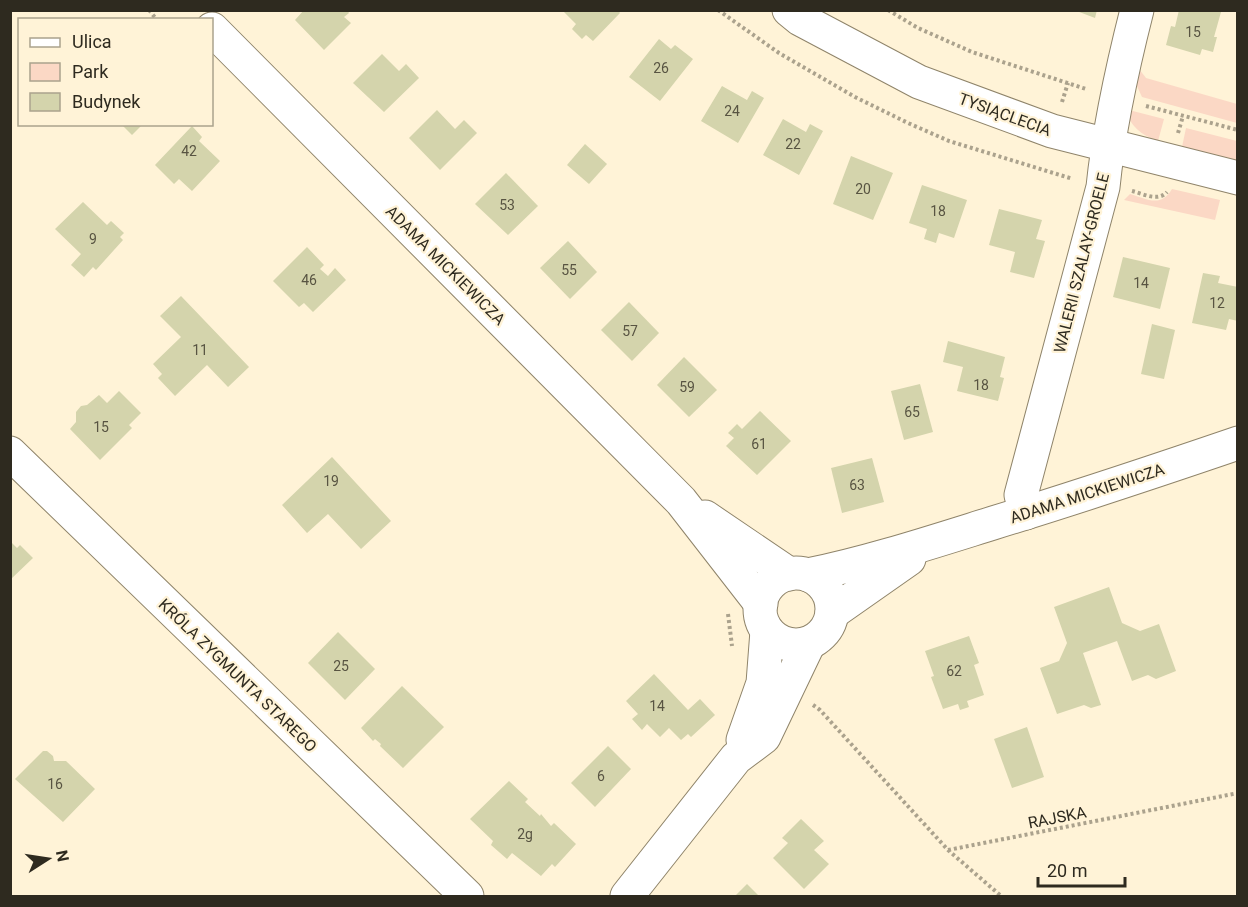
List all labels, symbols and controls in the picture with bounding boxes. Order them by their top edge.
legend [18,18,213,126]
house number: 15 [1185,24,1201,40]
text: Ulica [72,31,112,52]
house number: 26 [653,60,669,76]
text: Park [72,61,109,82]
street label: TYSIĄCLECIA [956,89,1054,140]
text: Budynek [72,91,141,112]
house number: 24 [724,103,740,119]
house number: 22 [785,136,801,152]
house number: 42 [181,143,197,159]
street label: WALERII SZALAY-GROELE [1050,171,1113,355]
house number: 20 [855,181,871,197]
house number: 53 [499,197,515,213]
street label: ADAMA MICKIEWICZA [382,202,510,329]
house number: 18 [930,203,946,219]
house number: 9 [89,231,97,247]
house number: 55 [561,262,577,278]
house number: 46 [301,272,317,288]
house number: 14 [1133,275,1149,291]
house number: 12 [1209,295,1225,311]
house number: 57 [622,323,638,339]
house number: 11 [192,342,208,358]
house number: 18 [973,377,989,393]
house number: 59 [679,379,695,395]
house number: 65 [904,404,920,420]
house number: 15 [93,419,109,435]
house number: 61 [751,436,767,452]
street label: ADAMA MICKIEWICZA [1008,459,1167,527]
house number: 19 [323,473,339,489]
house number: 63 [849,477,865,493]
street label: KRÓLA ZYGMUNTA STAREGO [155,594,321,756]
house number: 25 [333,658,349,674]
house number: 62 [946,663,962,679]
house number: 14 [649,698,665,714]
house number: 6 [597,768,605,784]
house number: 16 [47,776,63,792]
street label: RAJSKA [1026,802,1088,832]
house number: 2g [517,826,533,842]
north arrow [18,829,78,889]
text: N [52,848,73,863]
scale bar [1038,850,1125,888]
text: 20 m [1047,860,1087,881]

